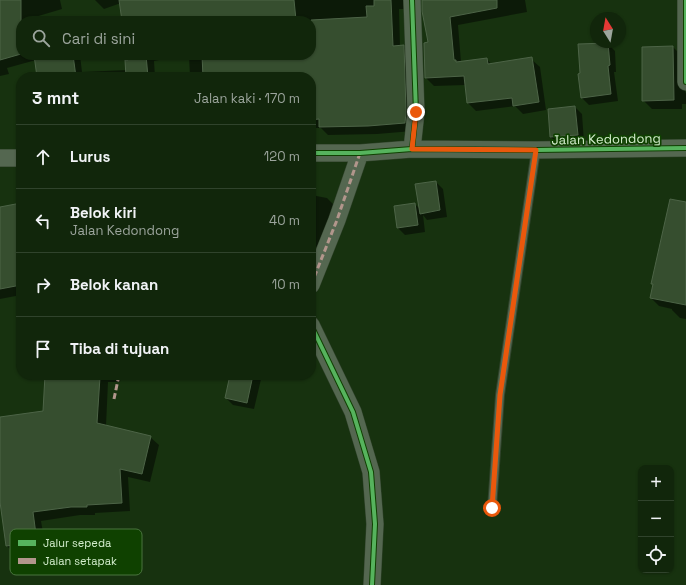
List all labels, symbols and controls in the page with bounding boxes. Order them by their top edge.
north arrow [590,12,626,48]
search box [16,16,316,60]
icon: search [30,27,52,49]
text: Cari di sini [62,29,135,48]
text: 3 mnt [32,87,79,109]
text: Jalan kaki · 170 m [194,90,300,107]
route end [407,103,425,121]
street label: Jalan Kedondong [551,130,661,148]
icon: ahead [32,146,54,168]
text: Lurus [70,147,110,166]
text: 120 m [264,148,300,165]
text: Belok kiri [70,203,136,222]
icon: left [32,210,54,232]
text: 40 m [269,212,300,229]
text: Jalan Kedondong [70,222,179,239]
icon: right [32,274,54,296]
text: Belok kanan [70,275,158,294]
text: 10 m [272,276,300,293]
icon: arrive [32,338,54,360]
text: Tiba di tujuan [70,339,169,358]
map controls [638,465,674,573]
button: + [638,465,674,501]
route start [483,499,501,517]
button: − [638,501,674,537]
legend [10,529,142,575]
text: Jalur sepeda [43,536,112,550]
button: locate [638,537,674,573]
text: Jalan setapak [43,554,117,568]

